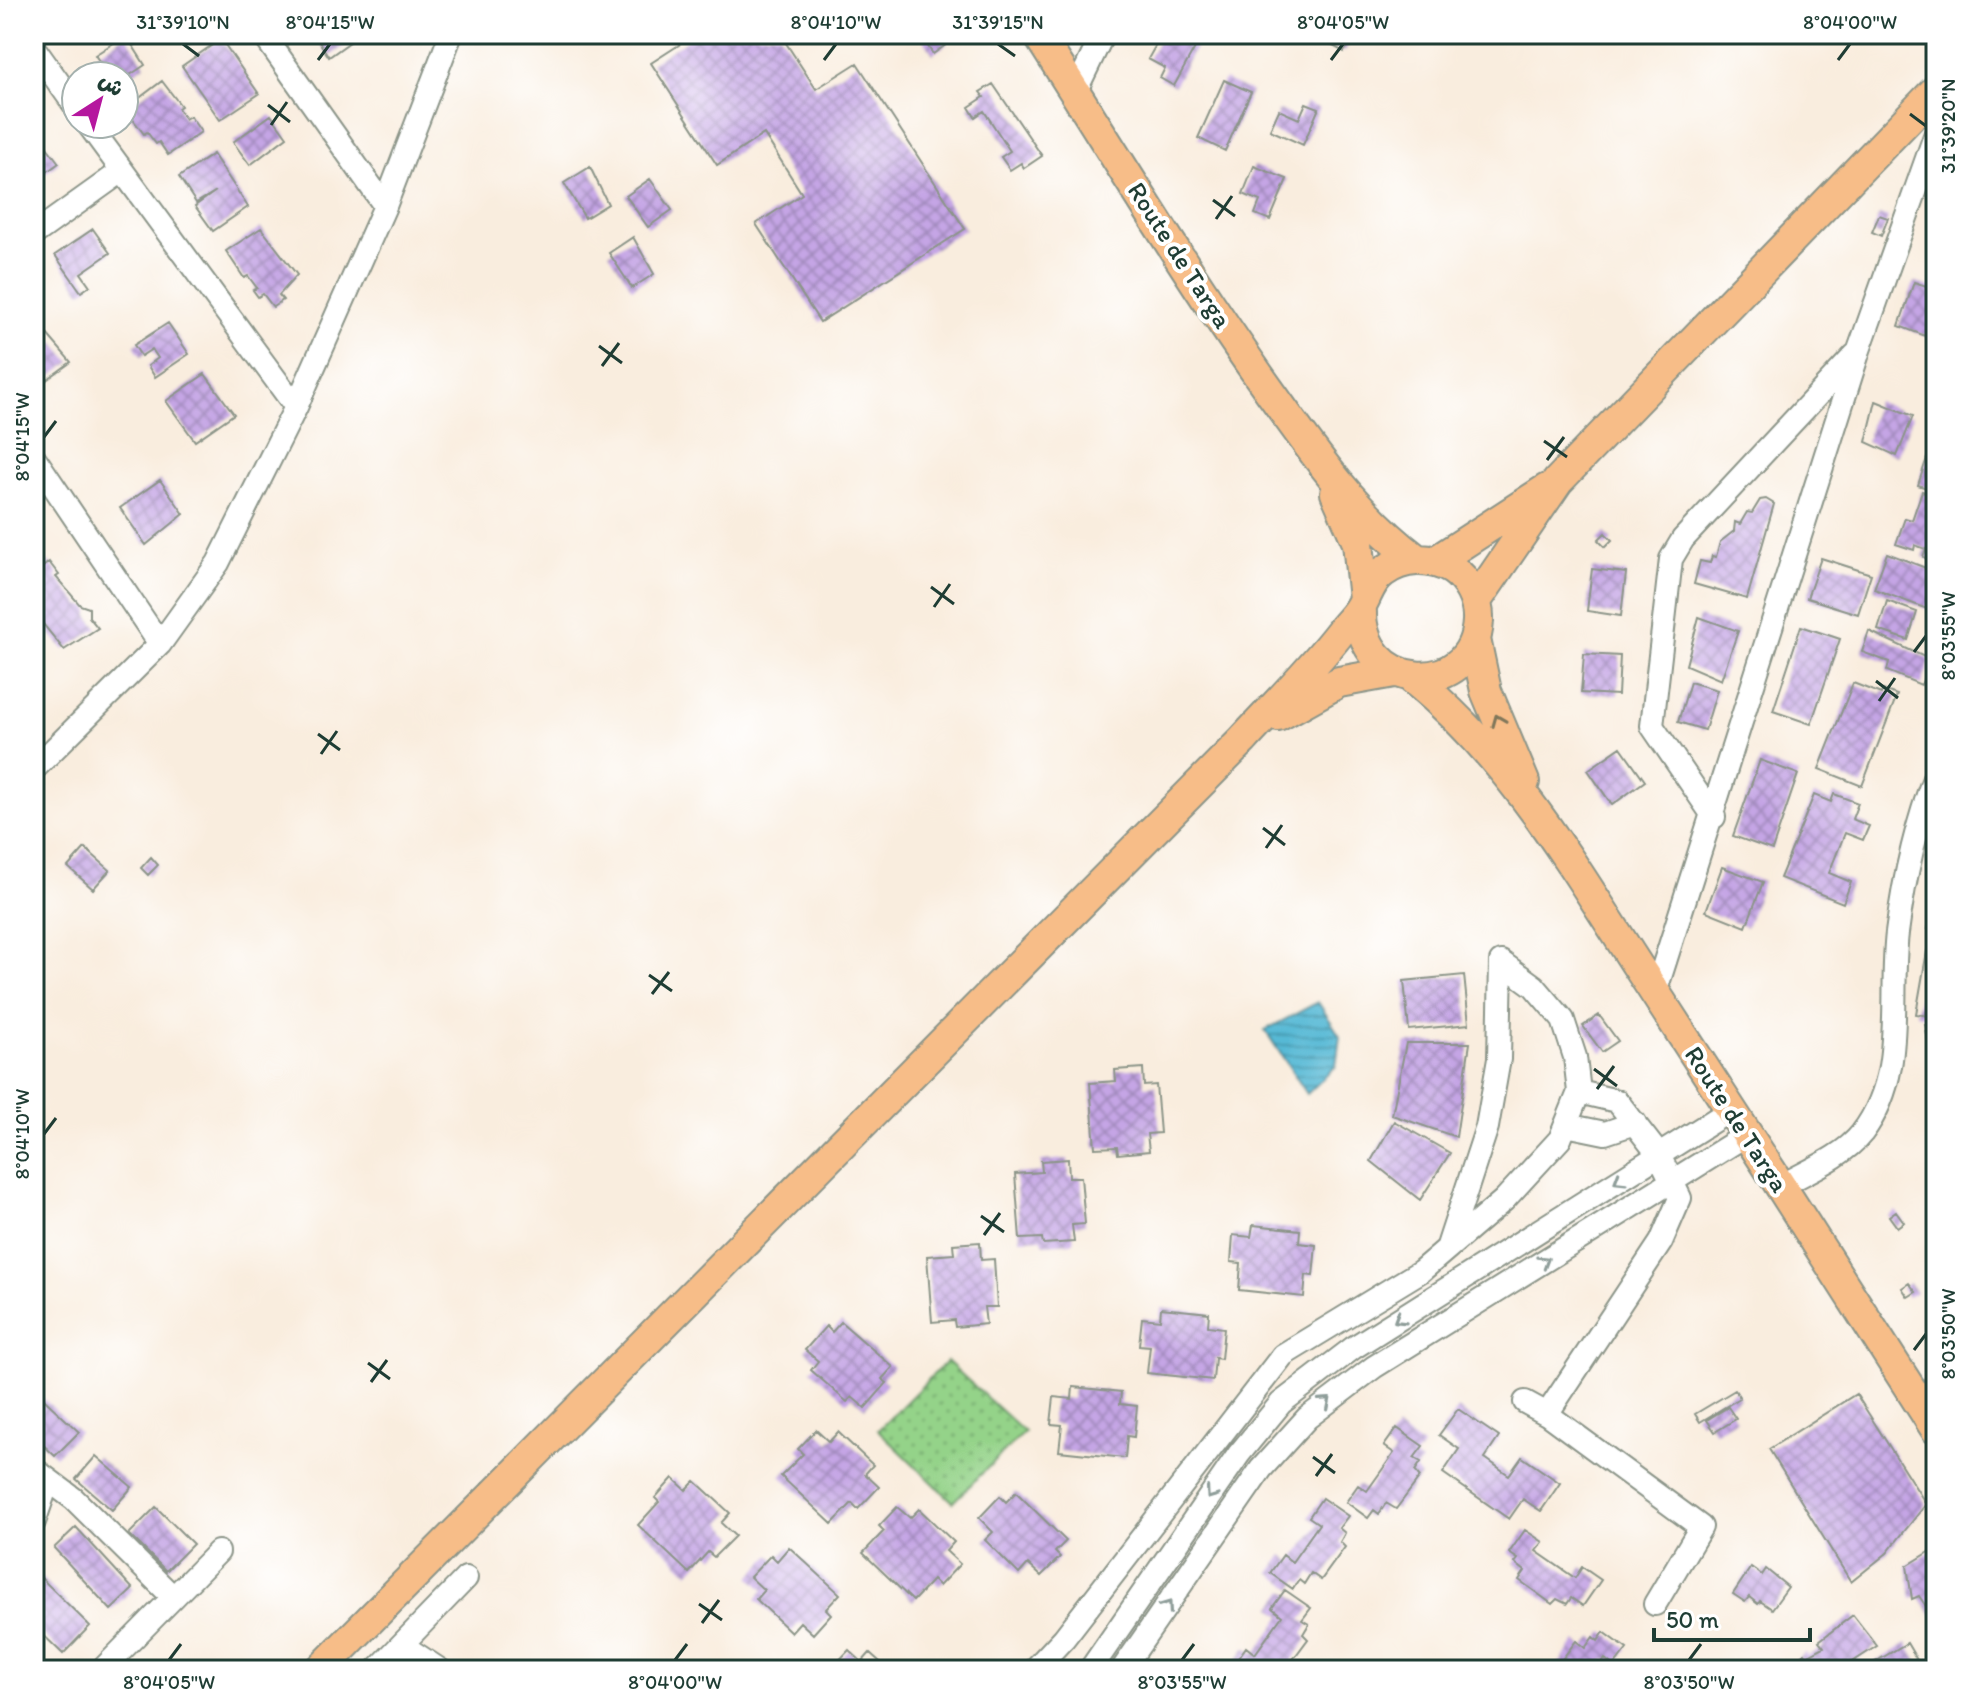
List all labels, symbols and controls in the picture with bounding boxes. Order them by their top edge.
text: 31°39'10"N [136,10,230,34]
text: 8°04'15"W [285,10,375,34]
text: 8°04'10"W [791,10,881,34]
text: 31°39'15"N [952,10,1044,34]
text: 8°04'05"W [1297,10,1389,34]
text: 8°04'00"W [1803,10,1897,34]
north arrow [60,60,140,140]
text: ش [94,66,129,102]
text: 31°39'20"N [1936,79,1960,173]
street label: Route de Targa [1121,176,1239,335]
text: 8°04'15"W [10,392,34,482]
text: 8°03'55"W [1936,591,1960,681]
one-way arrow [1492,714,1508,728]
street label: Route de Targa [1678,1040,1796,1199]
text: 8°04'10"W [10,1089,34,1179]
one-way arrow [1613,1171,1628,1186]
one-way arrow [1535,1255,1550,1270]
text: 8°03'50"W [1936,1288,1960,1380]
one-way arrow [1393,1310,1408,1325]
one-way arrow [1317,1397,1331,1412]
one-way arrow [1206,1486,1221,1500]
scale bar [1654,1592,1810,1642]
one-way arrow [1157,1600,1172,1614]
text: 50 m [1666,1605,1719,1634]
text: 8°04'05"W [123,1670,215,1694]
text: 8°04'00"W [628,1670,722,1694]
text: 8°03'55"W [1137,1670,1227,1694]
text: 8°03'50"W [1643,1670,1735,1694]

